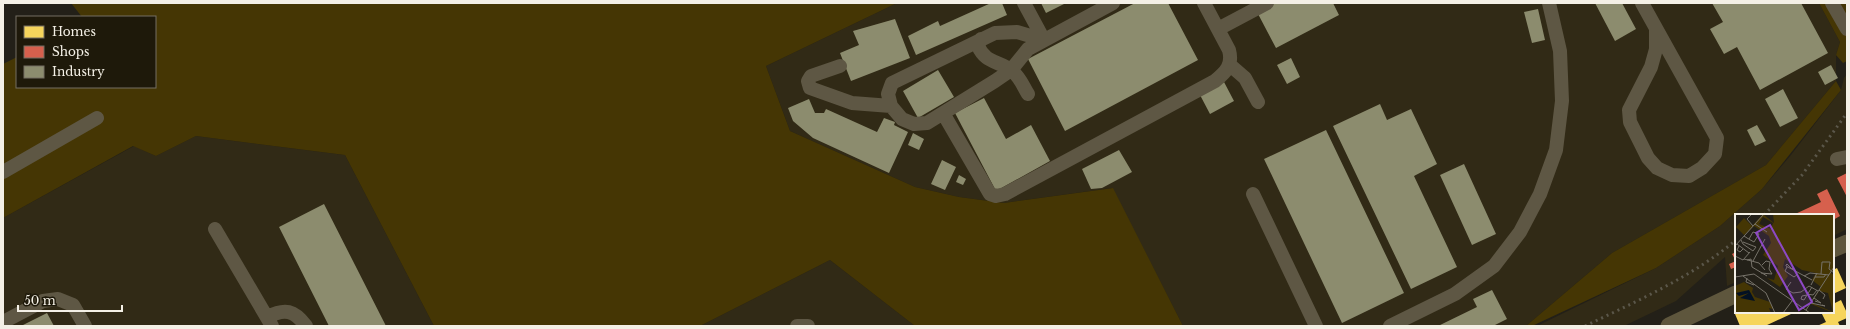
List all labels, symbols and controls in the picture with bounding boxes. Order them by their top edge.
legend [16,16,156,88]
text: Homes [52,24,96,39]
text: Shops [52,44,89,59]
text: Industry [52,64,105,79]
inset map [1735,214,1834,313]
scale bar [18,287,122,313]
text: 50 m [24,293,56,308]

